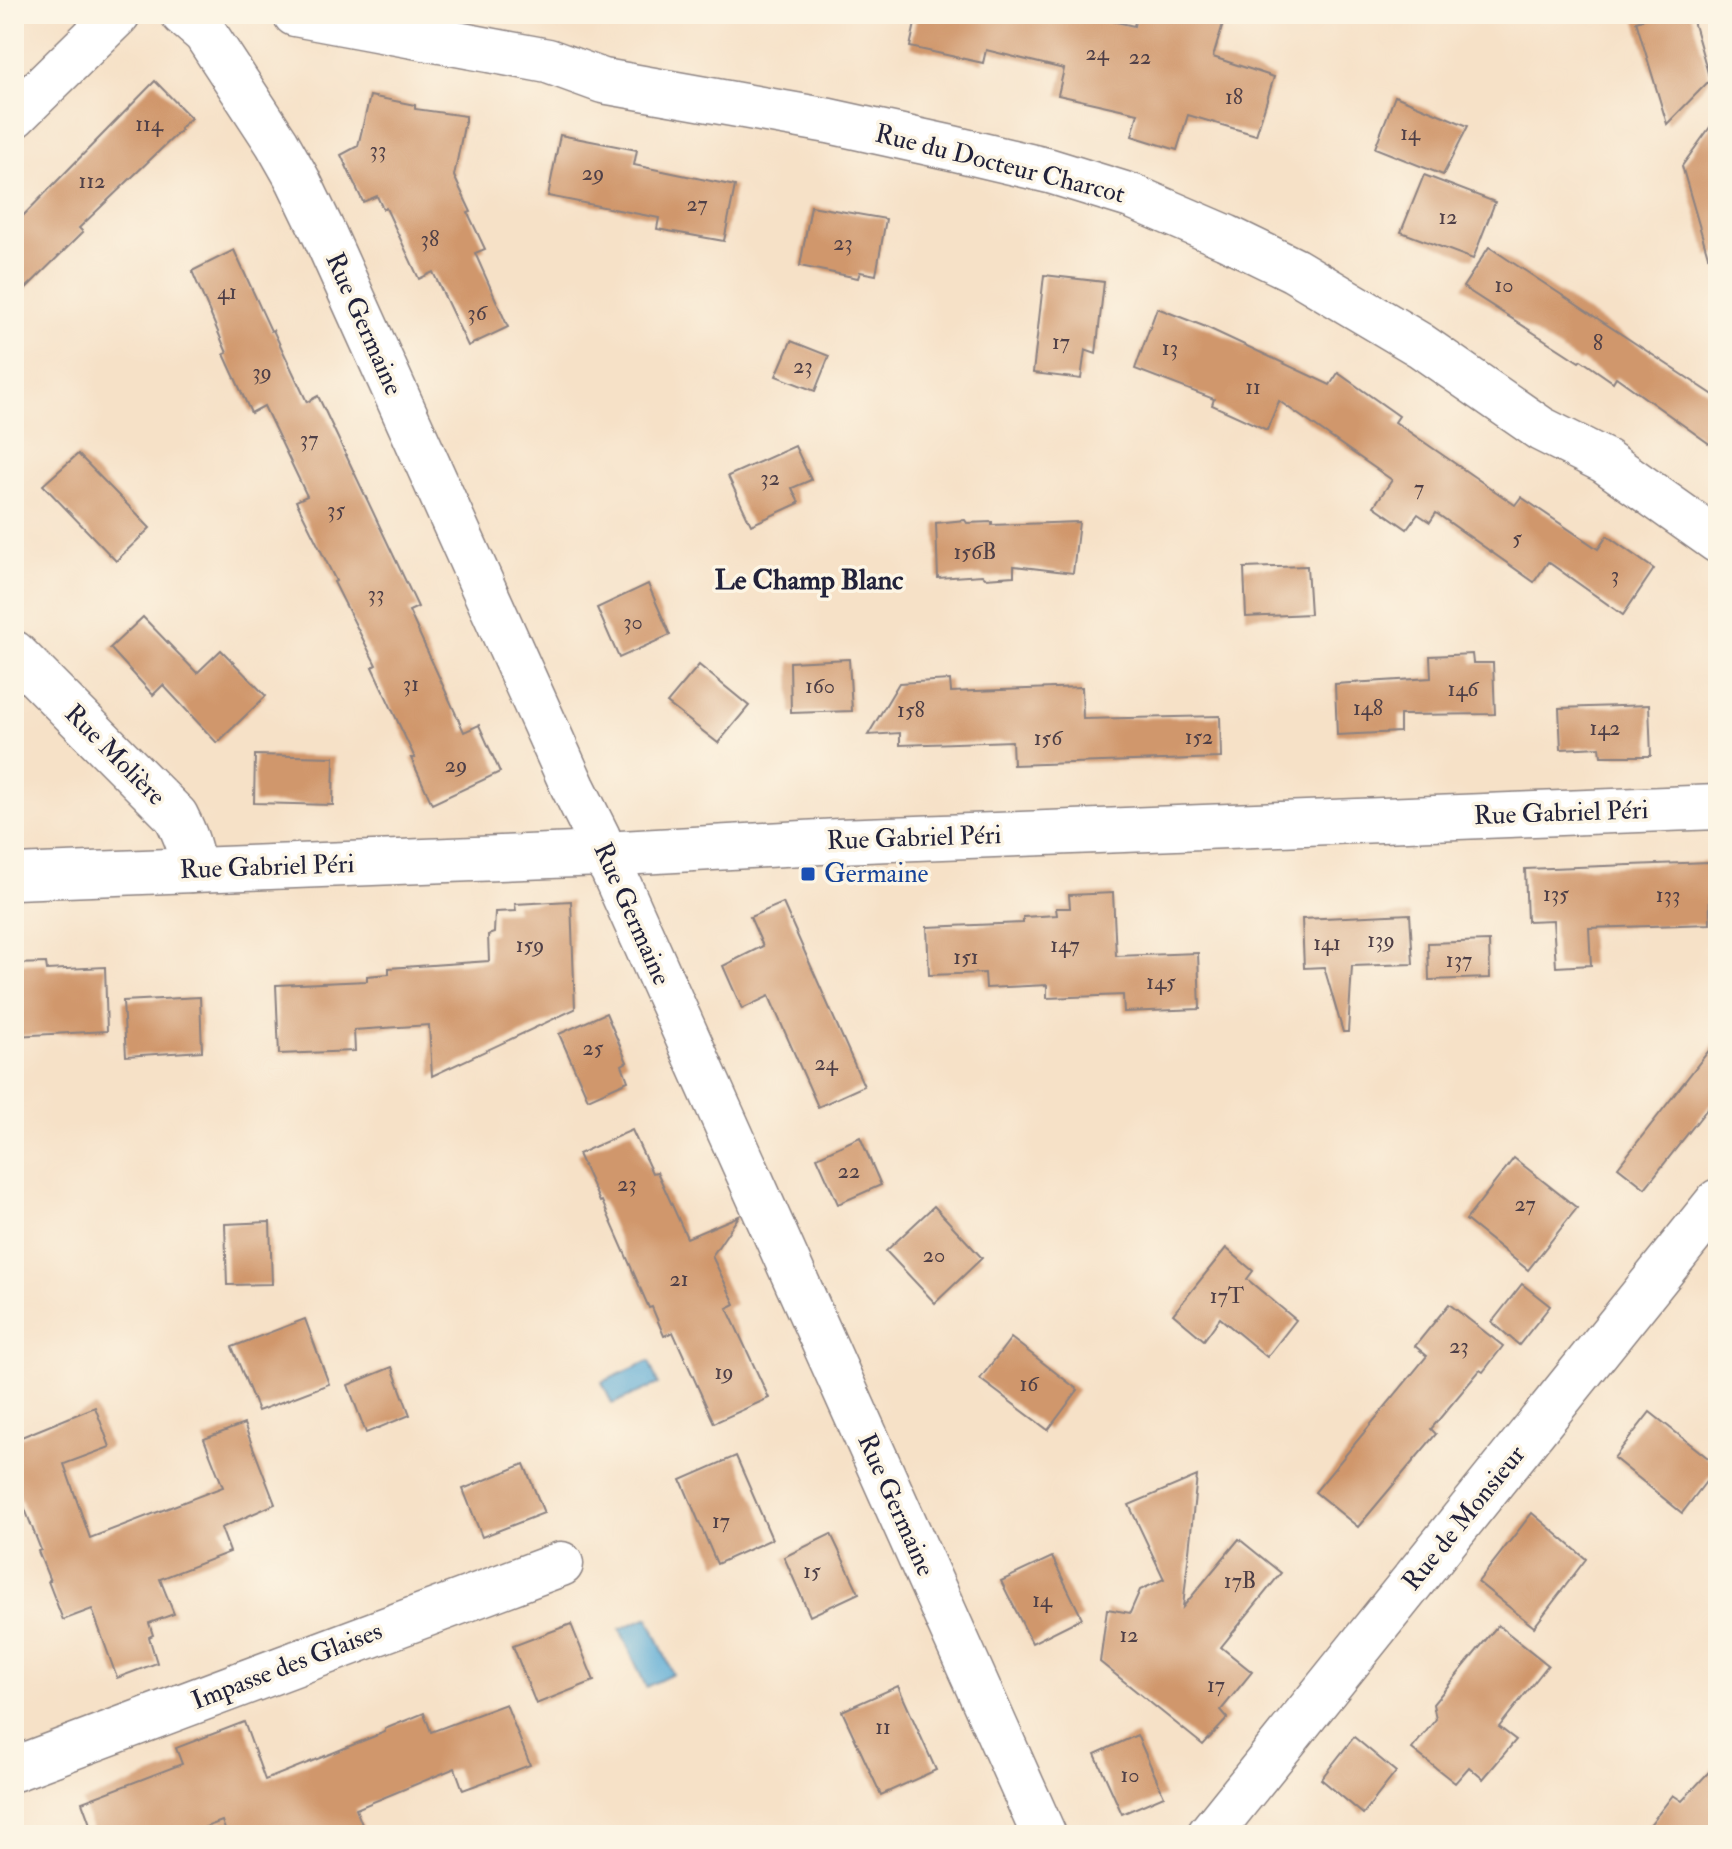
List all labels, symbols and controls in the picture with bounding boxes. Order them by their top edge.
house number: 24 [1085,39,1110,67]
house number: 22 [1129,43,1151,71]
house number: 18 [1225,83,1243,111]
house number: 114 [135,110,164,138]
street label: Rue du Docteur Charcot [872,117,1128,211]
house number: 14 [1400,119,1421,147]
house number: 33 [370,136,386,164]
house number: 29 [582,159,604,187]
house number: 112 [79,167,105,195]
house number: 27 [686,190,708,218]
house number: 12 [1438,203,1458,231]
house number: 38 [421,225,439,253]
house number: 23 [833,229,853,257]
street label: Rue Germaine [318,248,410,400]
house number: 10 [1494,271,1514,299]
house number: 41 [217,278,237,306]
house number: 36 [467,299,489,327]
house number: 17 [1052,328,1070,356]
house number: 8 [1593,329,1603,357]
house number: 13 [1162,334,1178,362]
house number: 23 [793,352,813,380]
house number: 39 [252,358,272,386]
house number: 11 [1245,373,1261,401]
house number: 37 [300,425,318,453]
house number: 32 [760,464,780,492]
house number: 7 [1414,474,1424,502]
house number: 35 [327,496,345,524]
house number: 5 [1512,524,1522,552]
house number: 156B [954,538,996,566]
house number: 3 [1611,561,1619,589]
district label: Le Champ Blanc [715,563,904,598]
house number: 33 [368,580,384,608]
house number: 30 [623,608,643,636]
house number: 31 [403,670,419,698]
house number: 160 [805,672,835,700]
house number: 146 [1448,675,1480,703]
house number: 148 [1353,694,1383,722]
house number: 158 [897,696,925,724]
street label: Rue Molière [58,698,172,812]
house number: 142 [1590,714,1620,742]
house number: 152 [1185,723,1213,751]
house number: 156 [1034,724,1064,752]
house number: 29 [445,751,467,779]
street label: Rue Gabriel Péri [1473,794,1649,832]
street label: Rue Gabriel Péri [826,819,1002,857]
street label: Rue Germaine [586,838,678,990]
street label: Rue Gabriel Péri [179,848,355,886]
place label: Germaine [824,858,929,890]
marker: Germaine [799,865,817,883]
house number: 135 [1543,880,1569,908]
house number: 133 [1656,881,1680,909]
house number: 139 [1367,926,1395,954]
house number: 141 [1313,929,1341,957]
house number: 159 [516,931,544,959]
house number: 147 [1050,931,1080,959]
house number: 151 [953,943,979,971]
house number: 137 [1446,946,1472,974]
house number: 145 [1146,968,1176,996]
house number: 25 [583,1034,604,1062]
house number: 24 [814,1049,839,1077]
house number: 22 [838,1157,860,1185]
house number: 23 [617,1170,637,1198]
house number: 27 [1514,1190,1536,1218]
house number: 20 [923,1241,945,1269]
house number: 21 [669,1265,689,1293]
house number: 17T [1210,1282,1245,1310]
house number: 23 [1449,1332,1469,1360]
house number: 19 [714,1358,734,1386]
house number: 16 [1020,1370,1040,1398]
street label: Rue Germaine [850,1429,942,1581]
street label: Rue de Monsieur [1396,1439,1533,1597]
house number: 17 [712,1507,730,1535]
house number: 15 [803,1557,821,1585]
house number: 17B [1224,1567,1256,1595]
house number: 14 [1032,1586,1053,1614]
street label: Impasse des Glaises [187,1615,387,1718]
house number: 12 [1119,1621,1139,1649]
house number: 17 [1207,1671,1225,1699]
house number: 11 [875,1713,891,1741]
house number: 10 [1120,1761,1140,1789]

